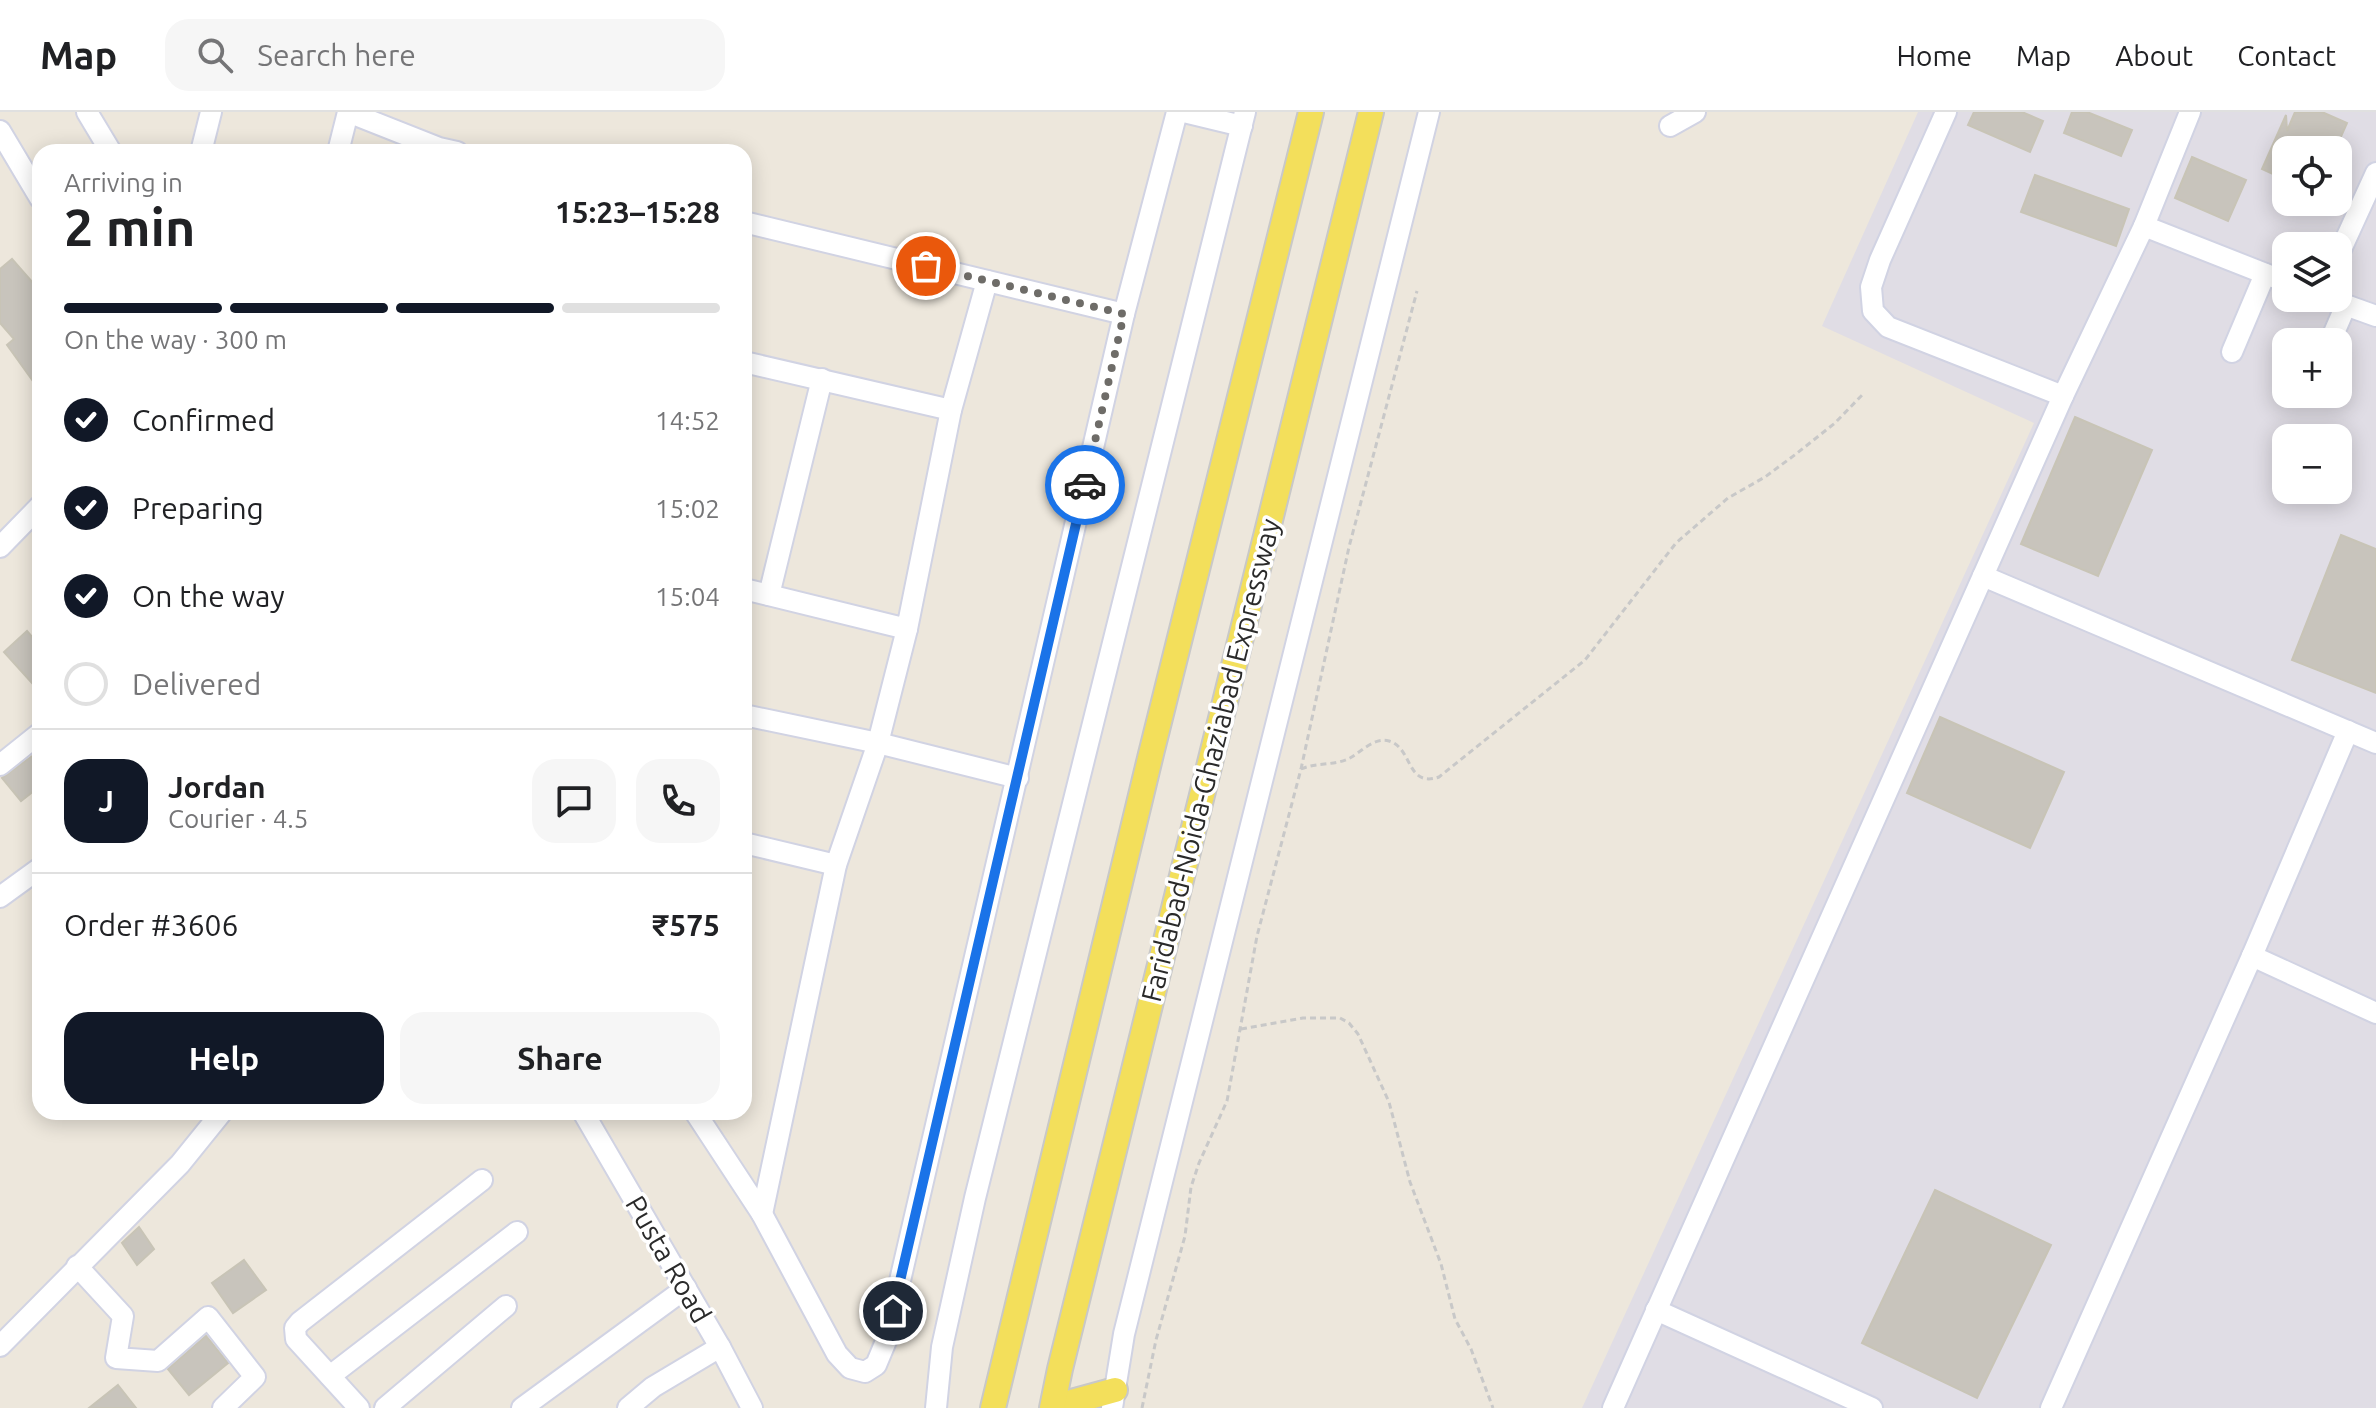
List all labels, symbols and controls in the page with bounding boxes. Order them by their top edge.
search box [165,19,725,91]
icon: search [193,33,237,77]
text: Map [40,34,117,76]
text: Search here [257,38,416,72]
text: Home [1897,40,1972,71]
text: Map [2016,40,2071,71]
text: About [2115,40,2193,71]
text: Contact [2237,40,2336,71]
map controls [2272,136,2352,504]
button: locate [2272,136,2352,216]
text: Arriving in [64,168,183,197]
text: 15:23–15:28 [555,195,720,229]
text: 2 min [64,198,195,256]
pin [892,232,960,300]
button: layers [2272,232,2352,312]
icon: bag [904,244,948,288]
text: On the way · 300 m [64,325,287,354]
button: + [2272,328,2352,408]
icon: check [64,398,108,442]
text: Confirmed [132,403,275,437]
text: 14:52 [655,406,720,435]
button: − [2272,424,2352,504]
courier [1045,445,1125,525]
icon: car [1063,463,1107,507]
icon: check [64,486,108,530]
text: Preparing [132,491,264,525]
text: 15:02 [655,494,720,523]
street label: Faridabad-Noida-Ghaziabad Expressway [1135,515,1285,1005]
icon: check [64,574,108,618]
text: On the way [132,579,285,613]
text: 15:04 [655,582,720,611]
text: Delivered [132,667,261,701]
button: chat [532,759,616,843]
button: phone [636,759,720,843]
text: Jordan [168,770,266,804]
text: J [98,784,114,818]
text: Courier · 4.5 [168,804,308,833]
text: Order #3606 [64,908,238,942]
text: ₹575 [652,908,720,942]
button: Help [64,1012,384,1104]
button: Share [400,1012,720,1104]
street label: Pusta Road [620,1190,718,1328]
pin [859,1277,927,1345]
icon: home [871,1289,915,1333]

